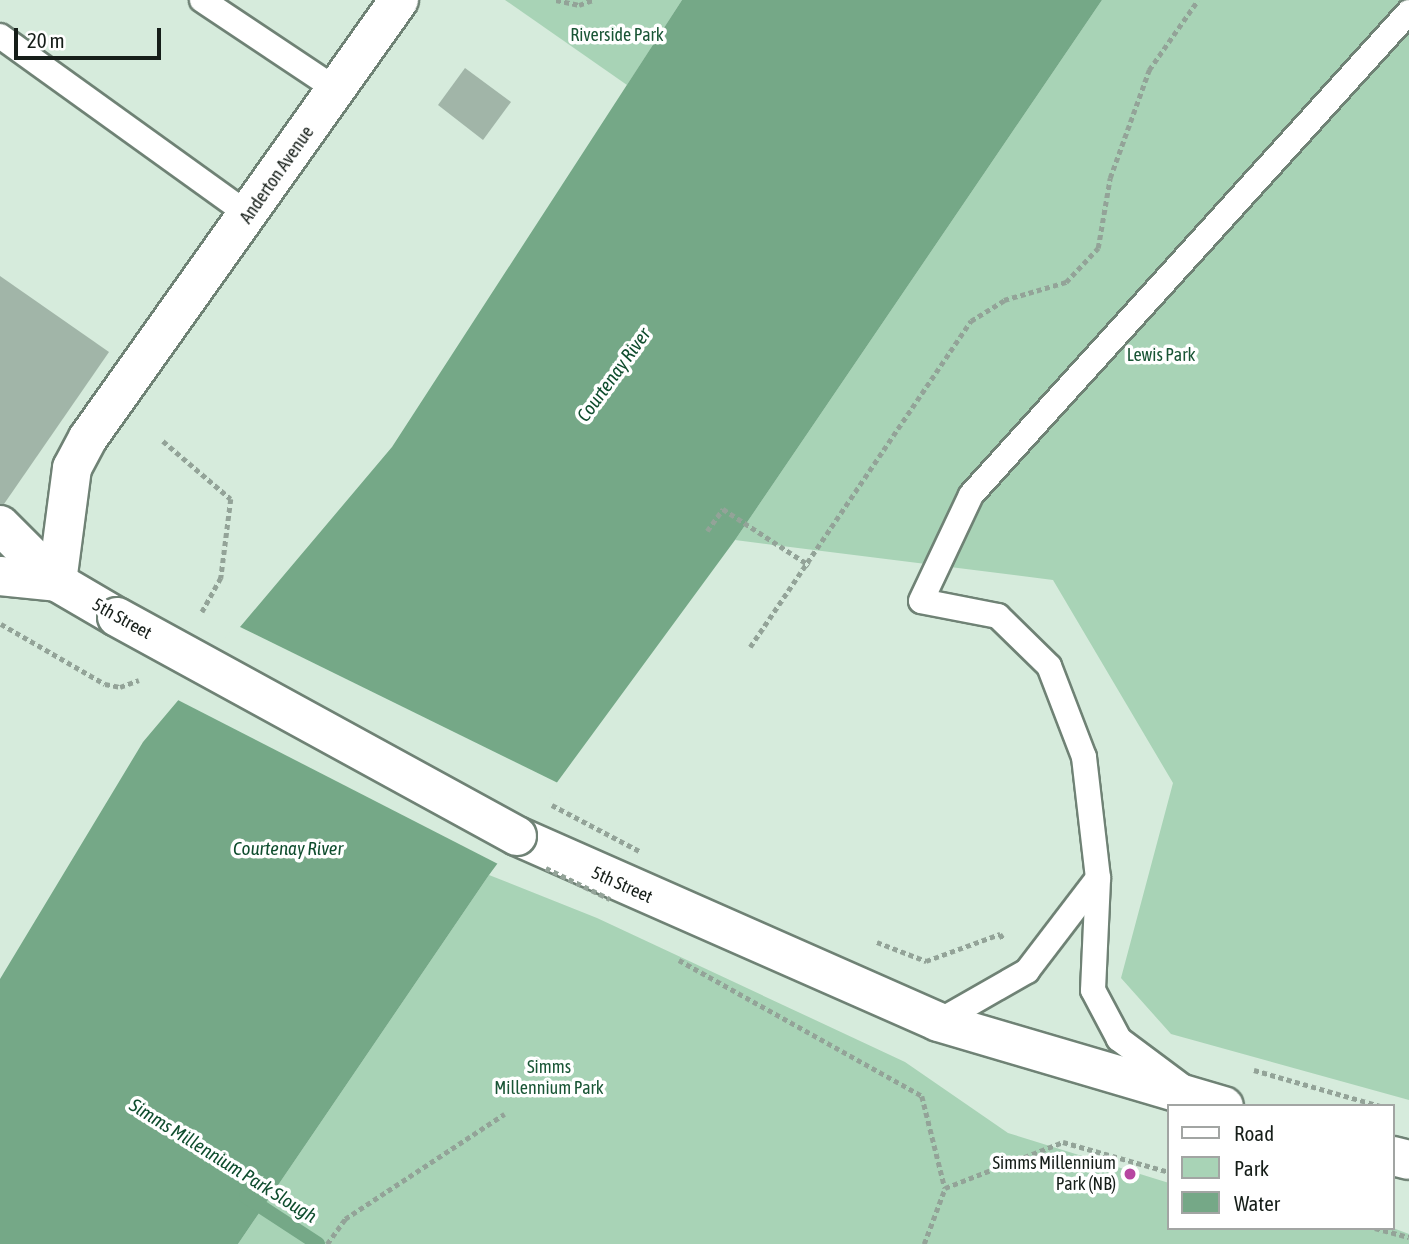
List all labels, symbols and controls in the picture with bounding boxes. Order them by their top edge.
scale bar [18,14,164,58]
park label: Riverside Park [570,24,664,46]
text: 20 m [27,28,65,52]
street label: Anderton Avenue [235,122,319,228]
water label: Courtenay River [572,324,656,426]
park label: Lewis Park [1127,344,1195,366]
street label: 5th Street [89,594,155,644]
water label: Courtenay River [233,838,343,860]
street label: 5th Street [588,862,656,908]
park label: Simms Millennium Park [494,1057,604,1100]
water label: Simms Millennium Park Slough [125,1094,321,1228]
legend [1168,1104,1395,1230]
text: Road [1234,1121,1274,1145]
place label: Simms Millennium Park (NB) [993,1153,1116,1196]
text: Park [1234,1156,1269,1180]
marker: Simms Millennium Park (NB) [1122,1166,1138,1182]
text: Water [1234,1191,1280,1215]

